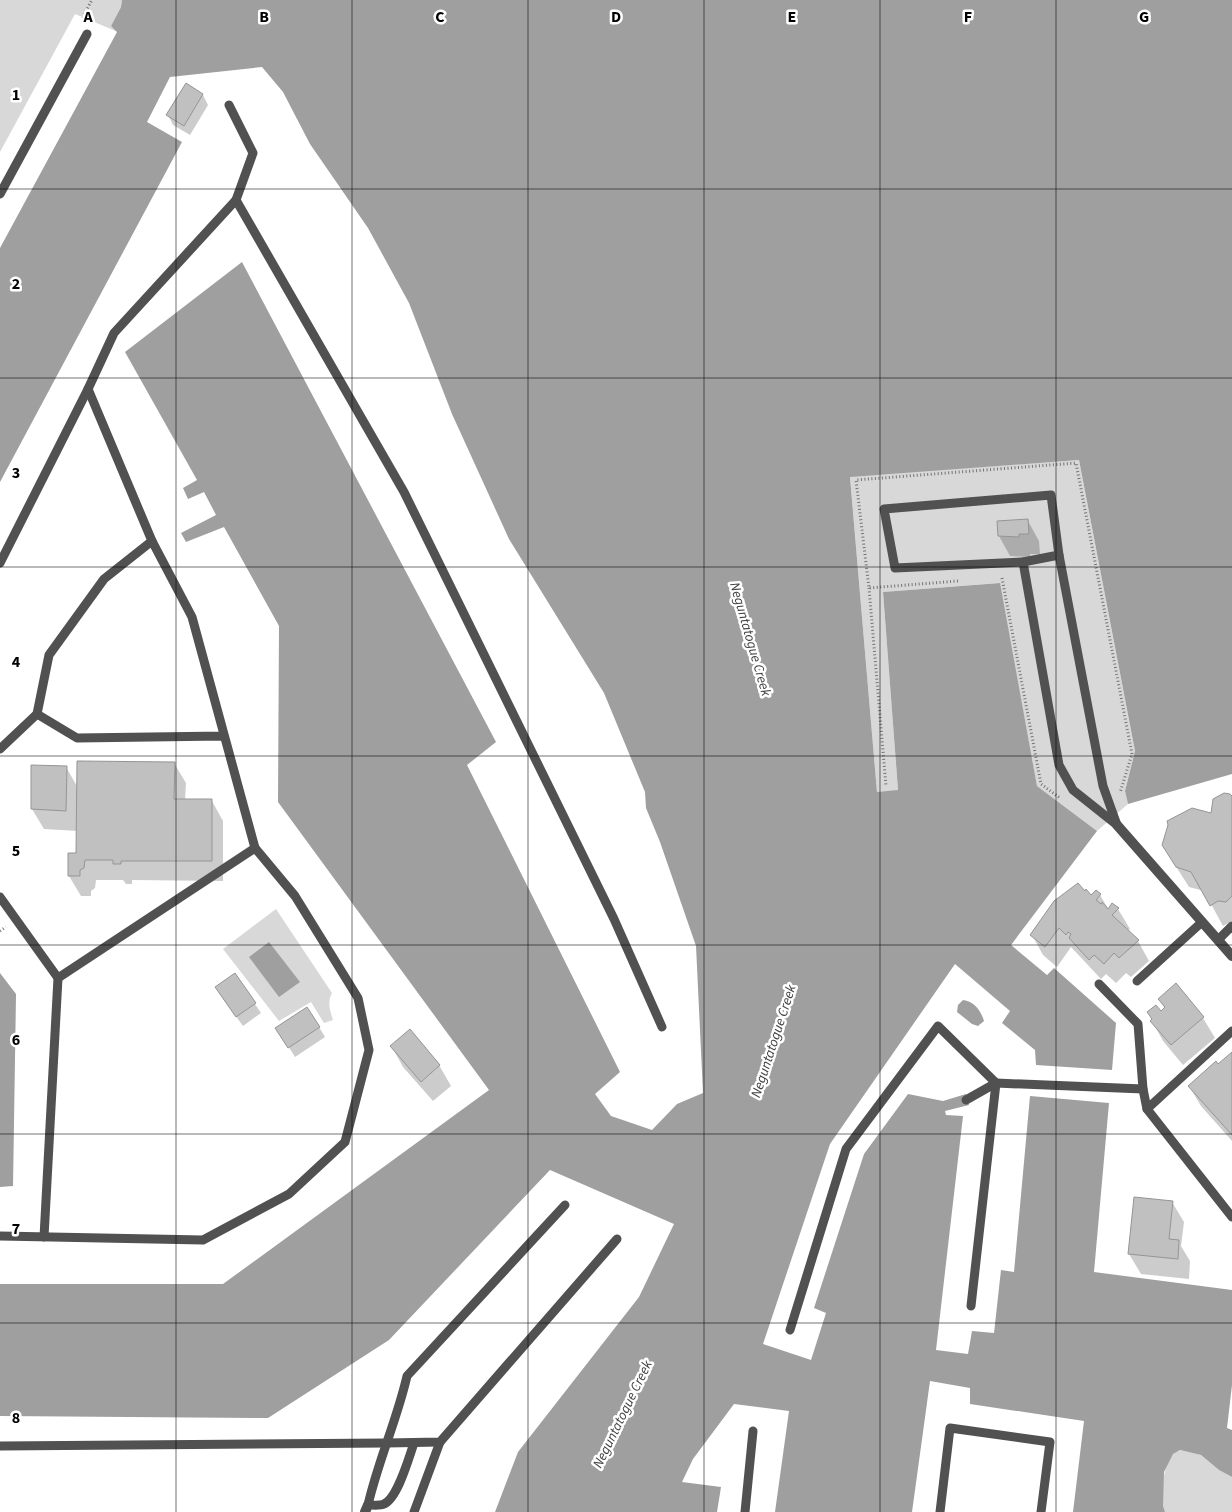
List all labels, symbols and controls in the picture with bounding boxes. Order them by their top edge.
text: A [82,6,93,28]
text: B [259,6,269,28]
text: C [435,6,445,28]
text: D [611,6,621,28]
text: E [788,6,796,28]
text: F [964,6,972,28]
text: G [1139,6,1149,28]
text: 1 [12,84,20,106]
text: 2 [12,273,20,295]
text: 3 [12,462,20,484]
water label: Neguntatogue Creek [724,580,776,699]
text: 4 [12,651,21,673]
text: 5 [12,840,20,862]
water label: Neguntatogue Creek [746,982,802,1100]
text: 6 [12,1029,20,1051]
text: 7 [12,1218,20,1240]
water label: Neguntatogue Creek [588,1357,658,1472]
text: 8 [12,1407,20,1429]

